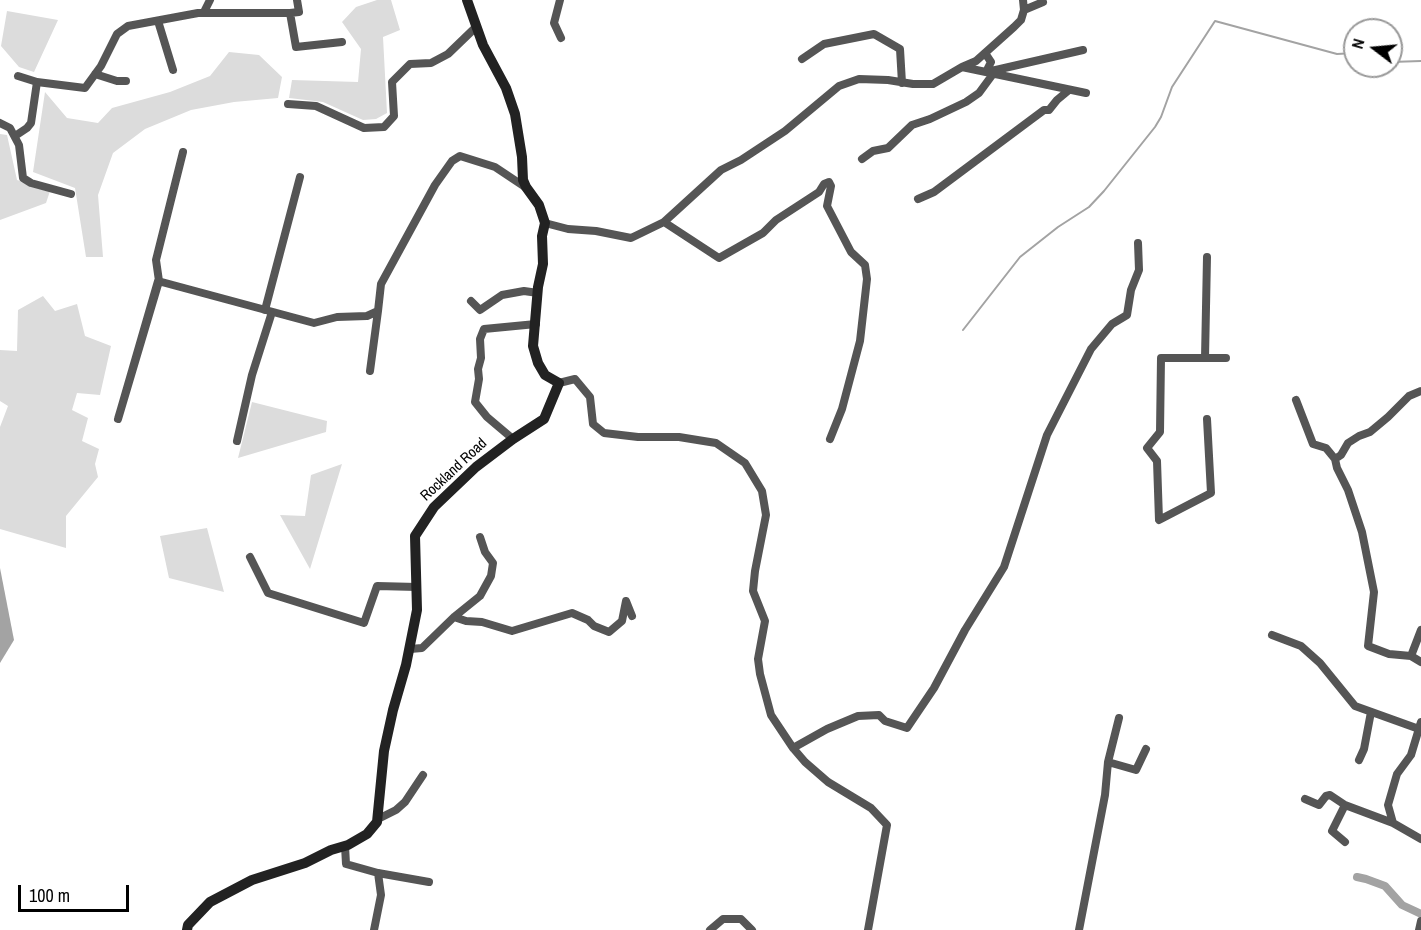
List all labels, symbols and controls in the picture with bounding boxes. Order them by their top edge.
north arrow [1343,18,1403,78]
text: N [1346,36,1369,51]
street label: Rockland Road [417,435,491,505]
scale bar [21,873,132,911]
text: 100 m [29,883,70,908]

